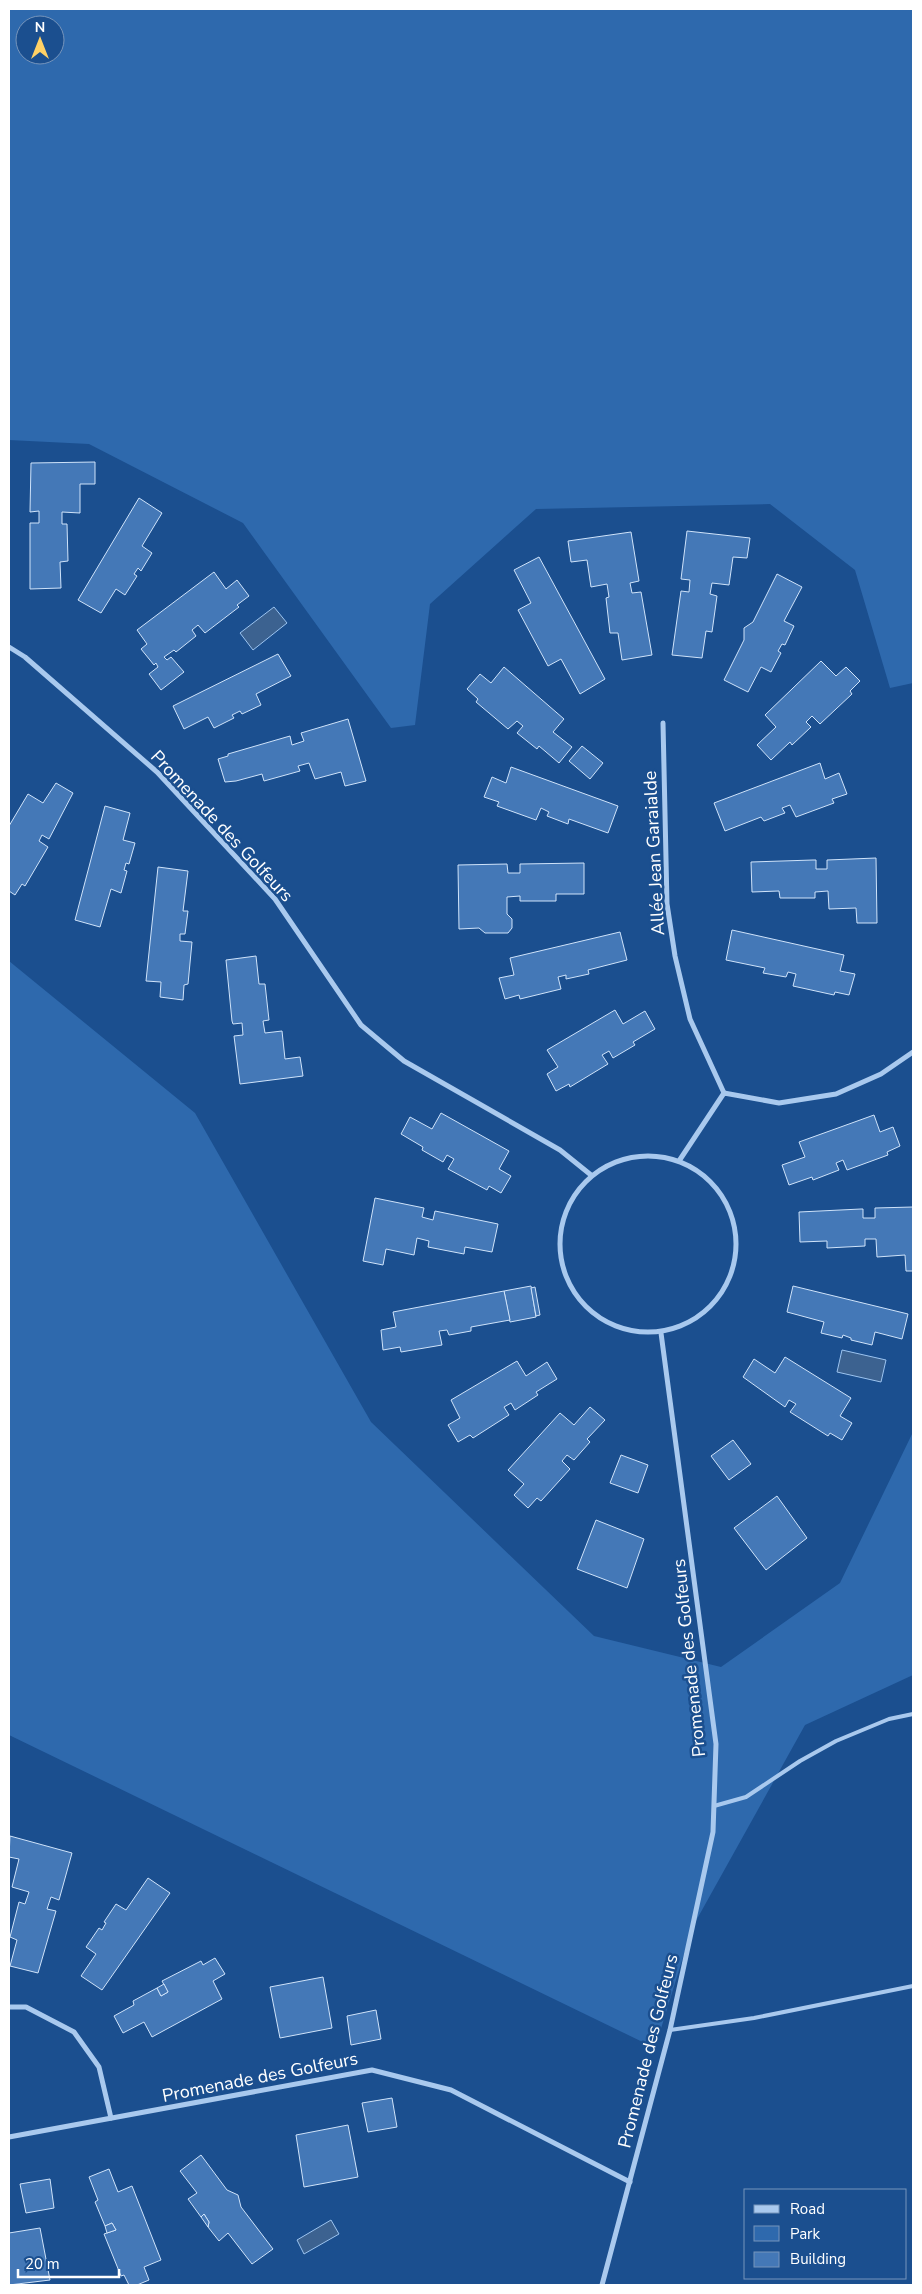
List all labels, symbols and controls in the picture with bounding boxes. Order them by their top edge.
north arrow [15,15,65,65]
text: N [35,18,45,37]
street label: Promenade des Golfeurs [145,745,299,907]
street label: Allée Jean Garaialde [638,770,670,936]
street label: Promenade des Golfeurs [667,1558,711,1758]
street label: Promenade des Golfeurs [612,1952,684,2150]
street label: Promenade des Golfeurs [160,2046,360,2108]
legend [744,2189,907,2279]
text: Road [790,2199,825,2219]
text: Park [790,2224,820,2244]
scale bar [18,2246,119,2278]
text: Building [790,2249,846,2269]
text: 20 m [25,2254,60,2274]

